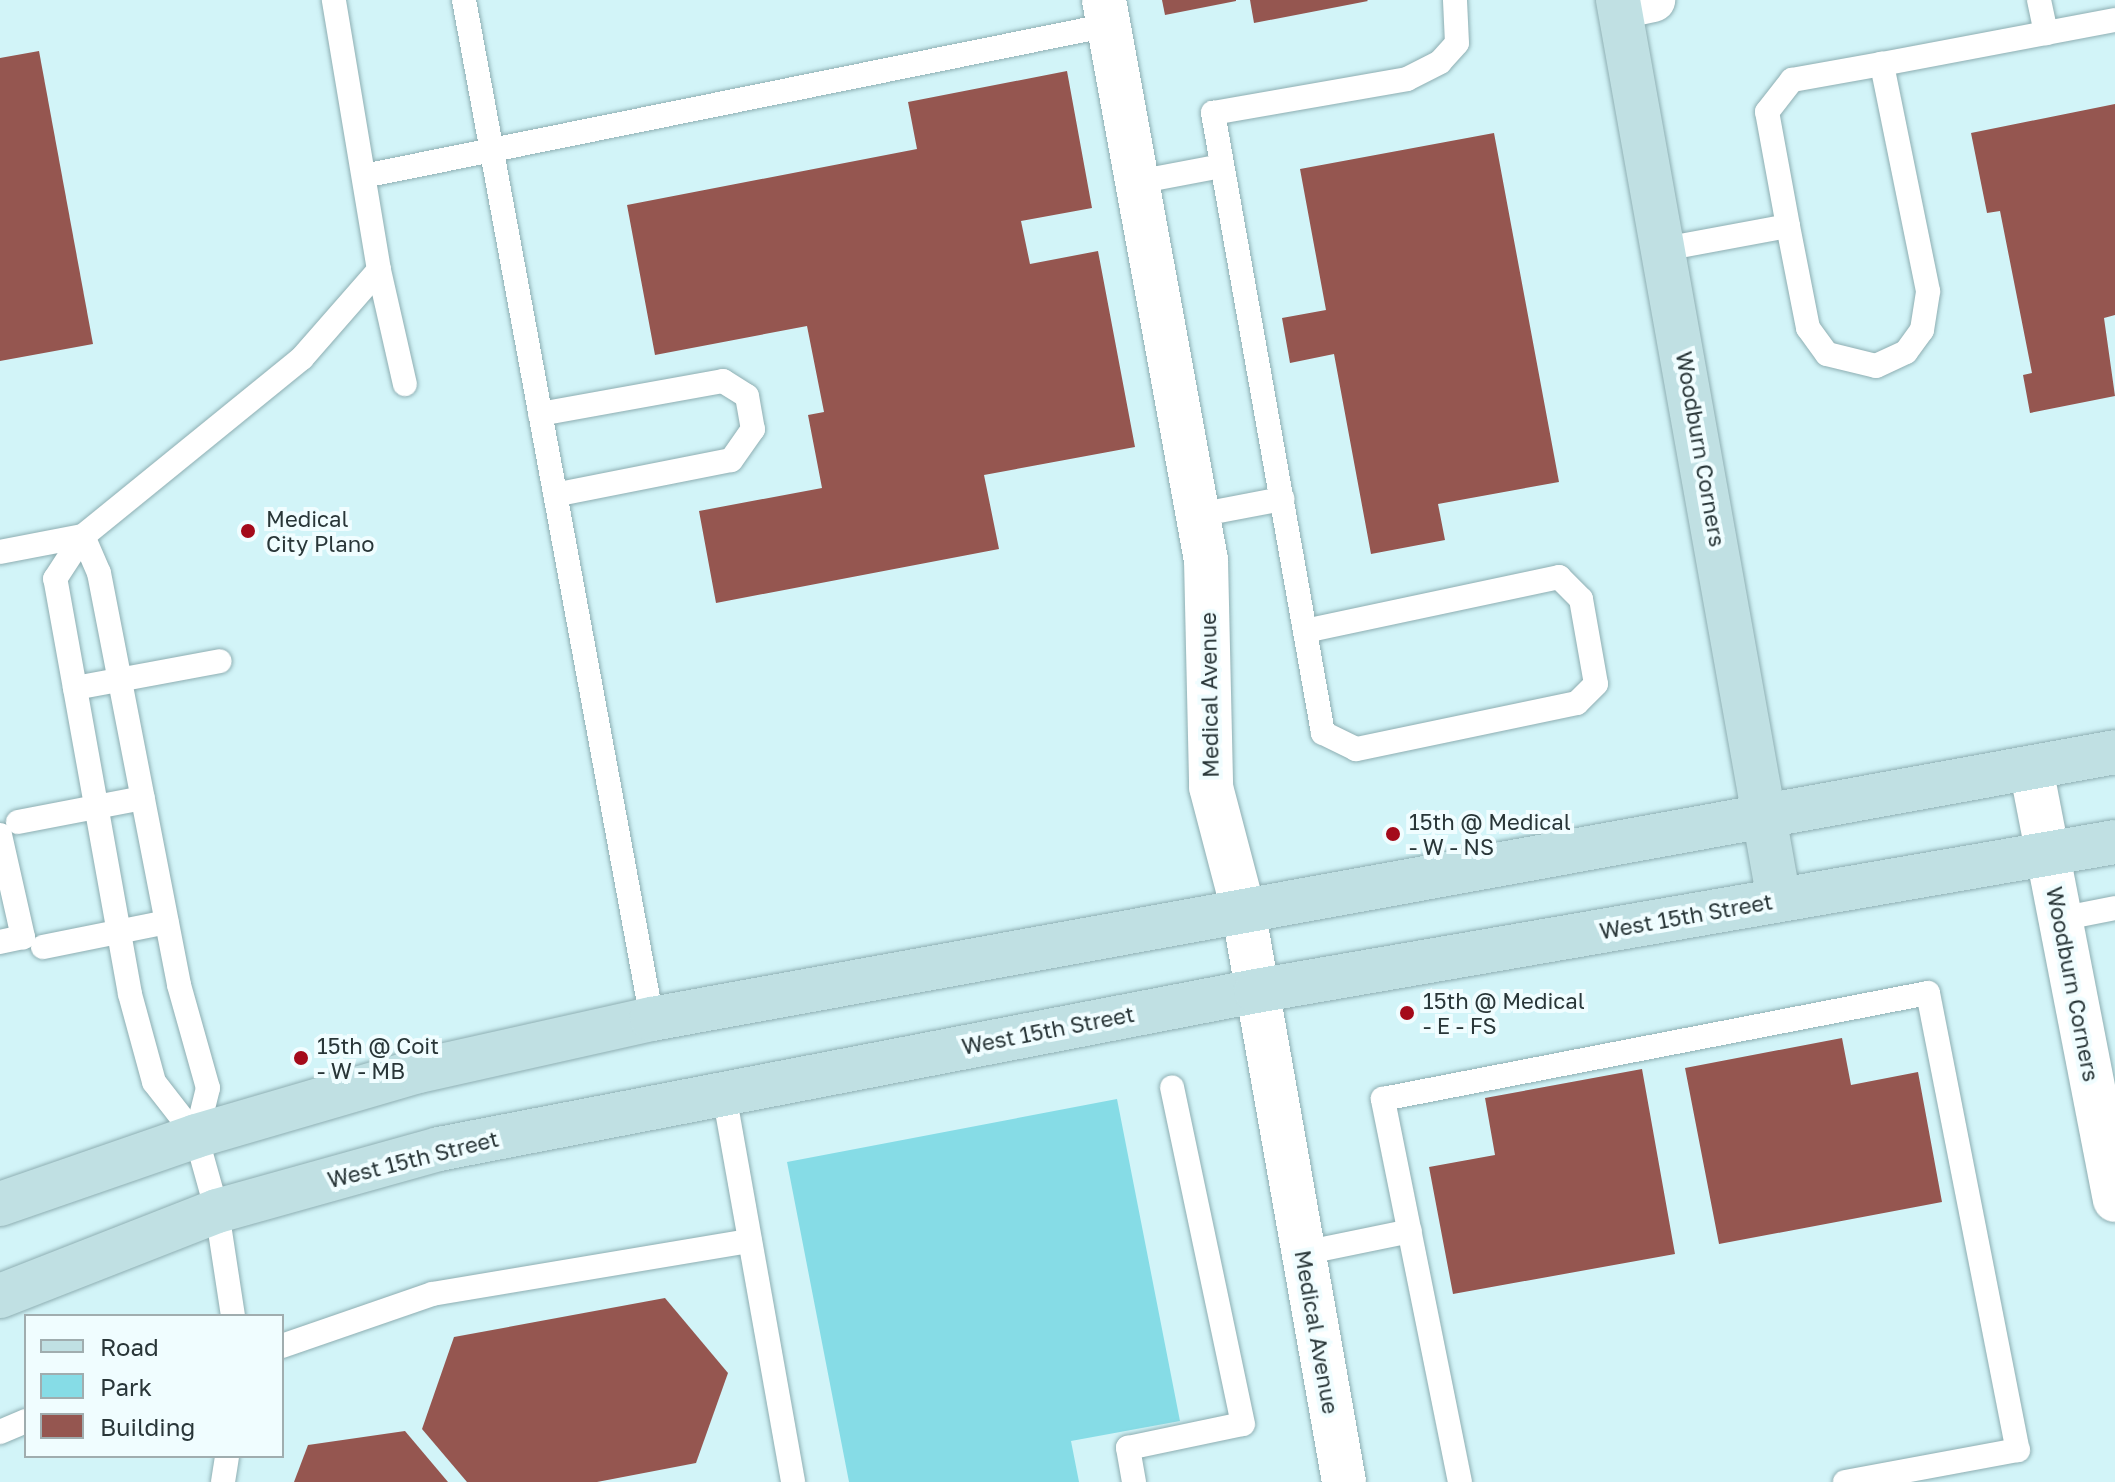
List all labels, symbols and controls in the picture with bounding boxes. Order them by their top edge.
street label: Woodburn Corners [1671,349,1731,549]
place label: Medical City Plano [266,505,375,556]
marker: Medical City Plano [237,520,259,542]
street label: Medical Avenue [1194,612,1224,778]
place label: 15th @ Medical - W - NS [1409,808,1571,860]
marker: 15th @ Medical - W - NS [1384,825,1402,843]
street label: Woodburn Corners [2041,884,2105,1084]
street label: West 15th Street [1597,888,1775,944]
place label: 15th @ Medical - E - FS [1423,987,1585,1038]
street label: West 15th Street [959,1000,1137,1060]
marker: 15th @ Medical - E - FS [1398,1004,1416,1022]
place label: 15th @ Coit - W - MB [317,1032,439,1084]
marker: 15th @ Coit - W - MB [292,1049,310,1067]
street label: West 15th Street [325,1125,501,1193]
street label: Medical Avenue [1290,1248,1344,1416]
legend [24,1314,284,1458]
text: Road [100,1332,159,1361]
text: Park [100,1372,152,1401]
text: Building [100,1412,195,1441]

